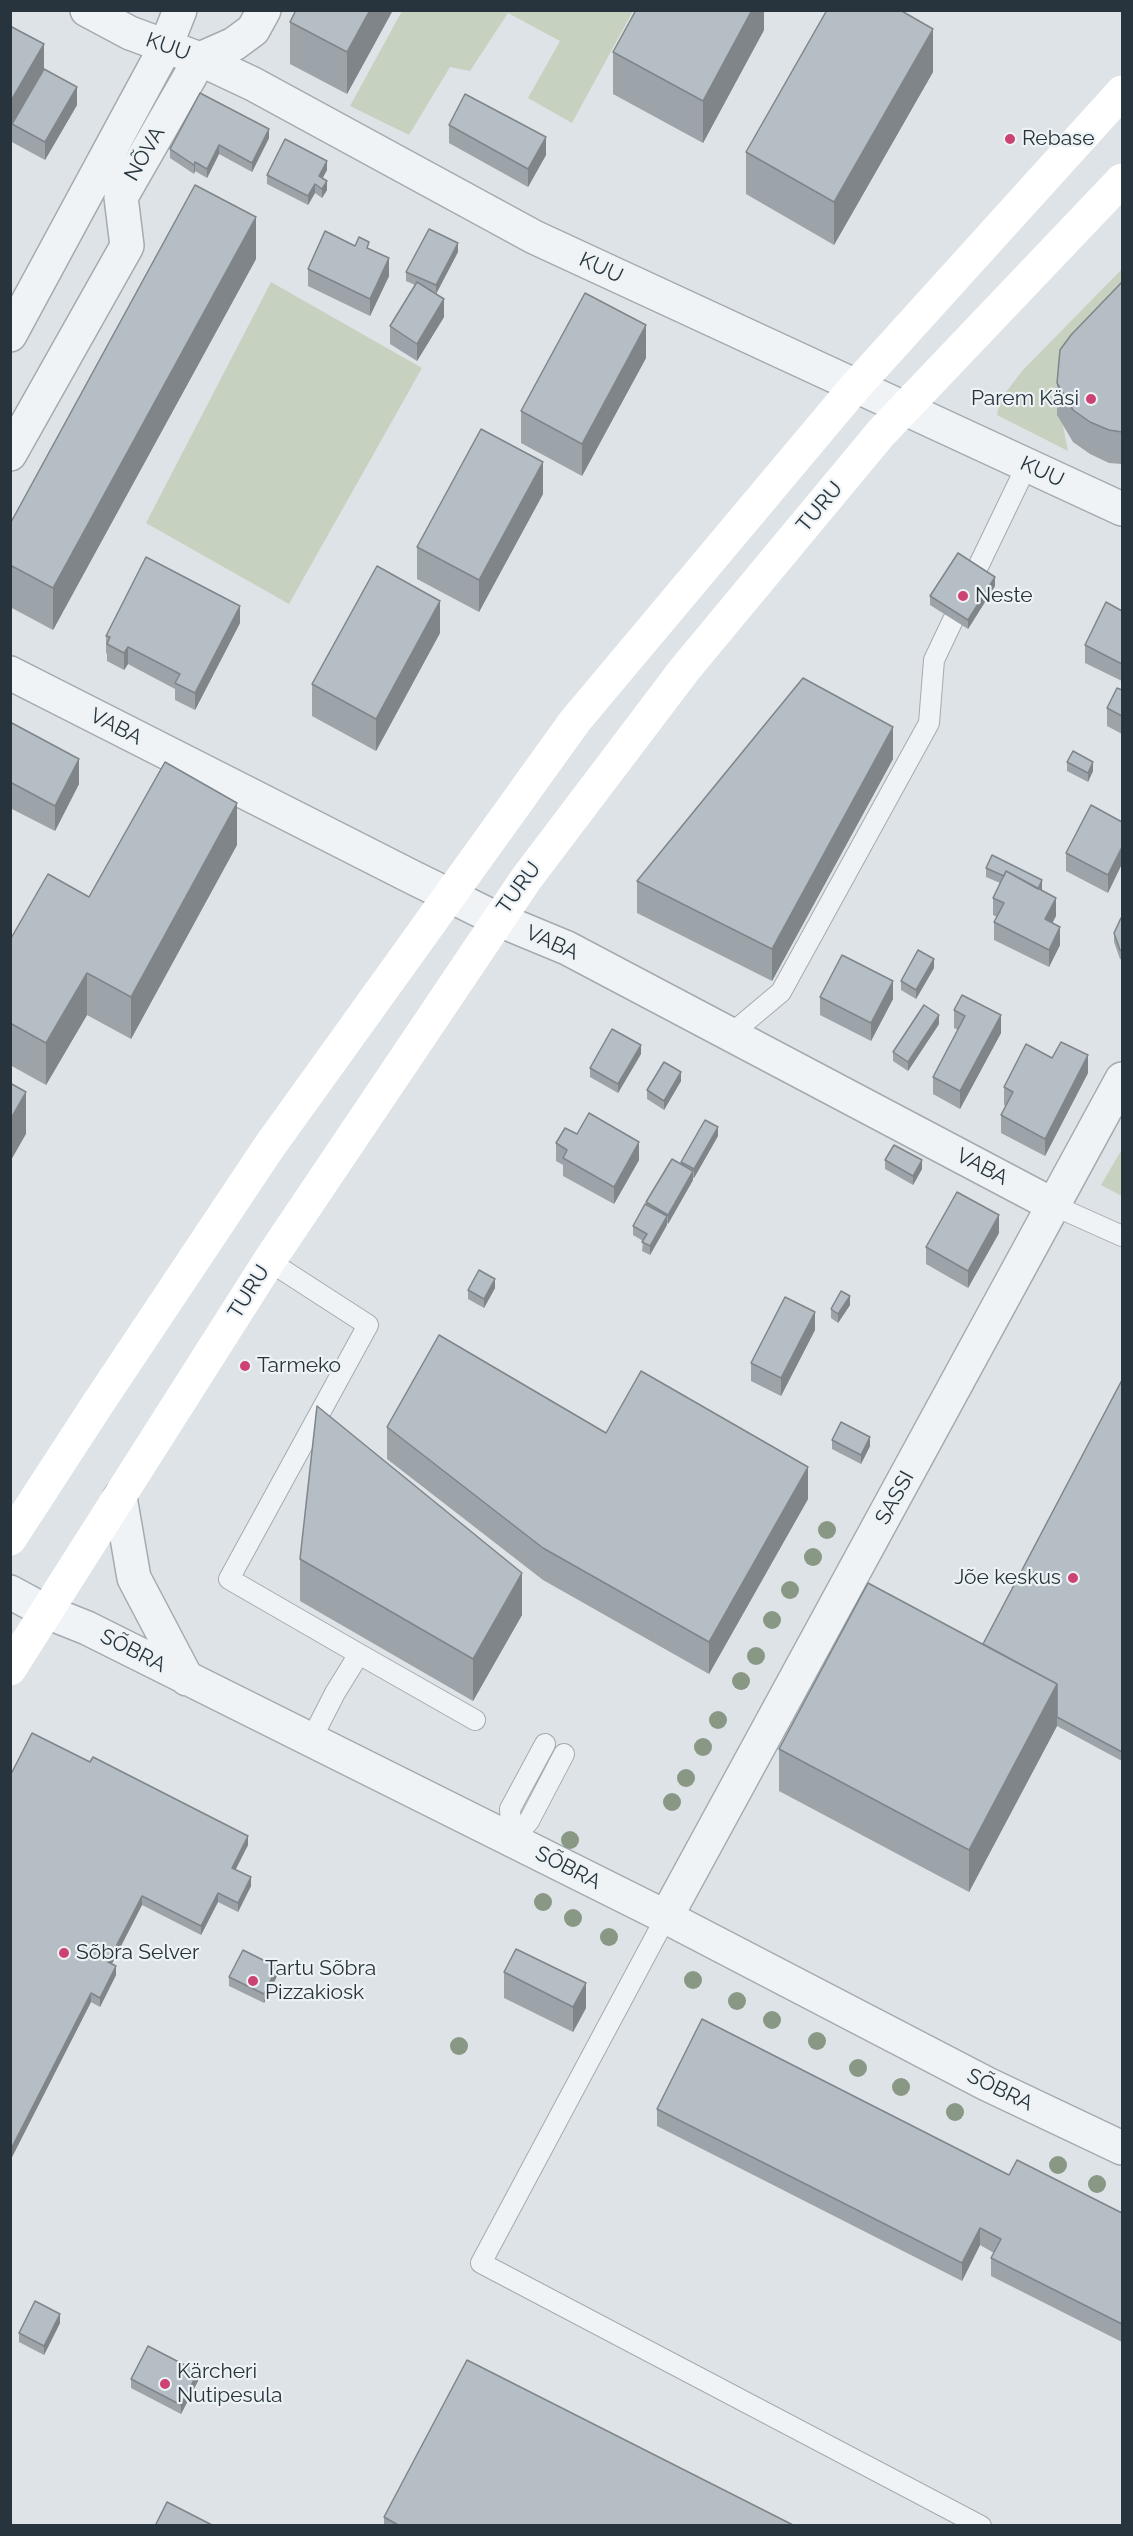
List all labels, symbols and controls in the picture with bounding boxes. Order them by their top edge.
street label: KUU [142,27,194,67]
street label: NÕVA [119,122,171,186]
place label: Rebase [1022,126,1095,152]
marker: Rebase [1003,132,1017,146]
street label: KUU [575,247,627,289]
place label: Parem Käsi [971,386,1079,412]
marker: Parem Käsi [1084,392,1098,406]
street label: KUU [1016,451,1068,493]
street label: TURU [792,477,848,537]
place label: Neste [975,583,1033,609]
marker: Neste [956,589,970,603]
street label: VABA [86,703,146,751]
street label: TURU [492,857,546,919]
street label: VABA [522,920,582,966]
street label: VABA [952,1143,1012,1191]
street label: TURU [223,1261,275,1323]
place label: Tarmeko [257,1353,341,1379]
marker: Tarmeko [238,1359,252,1373]
street label: SASSI [870,1467,920,1529]
place label: Jõe keskus [954,1565,1061,1591]
marker: Jõe keskus [1066,1571,1080,1585]
street label: SÕBRA [96,1624,170,1678]
street label: SÕBRA [531,1841,605,1895]
place label: Sõbra Selver [76,1940,199,1966]
marker: Sõbra Selver [57,1946,71,1960]
place label: Tartu Sõbra Pizzakiosk [265,1956,376,2006]
marker: Tartu Sõbra Pizzakiosk [246,1974,260,1988]
street label: SÕBRA [963,2063,1037,2117]
place label: Kärcheri Nutipesula [177,2359,282,2409]
marker: Kärcheri Nutipesula [158,2377,172,2391]

